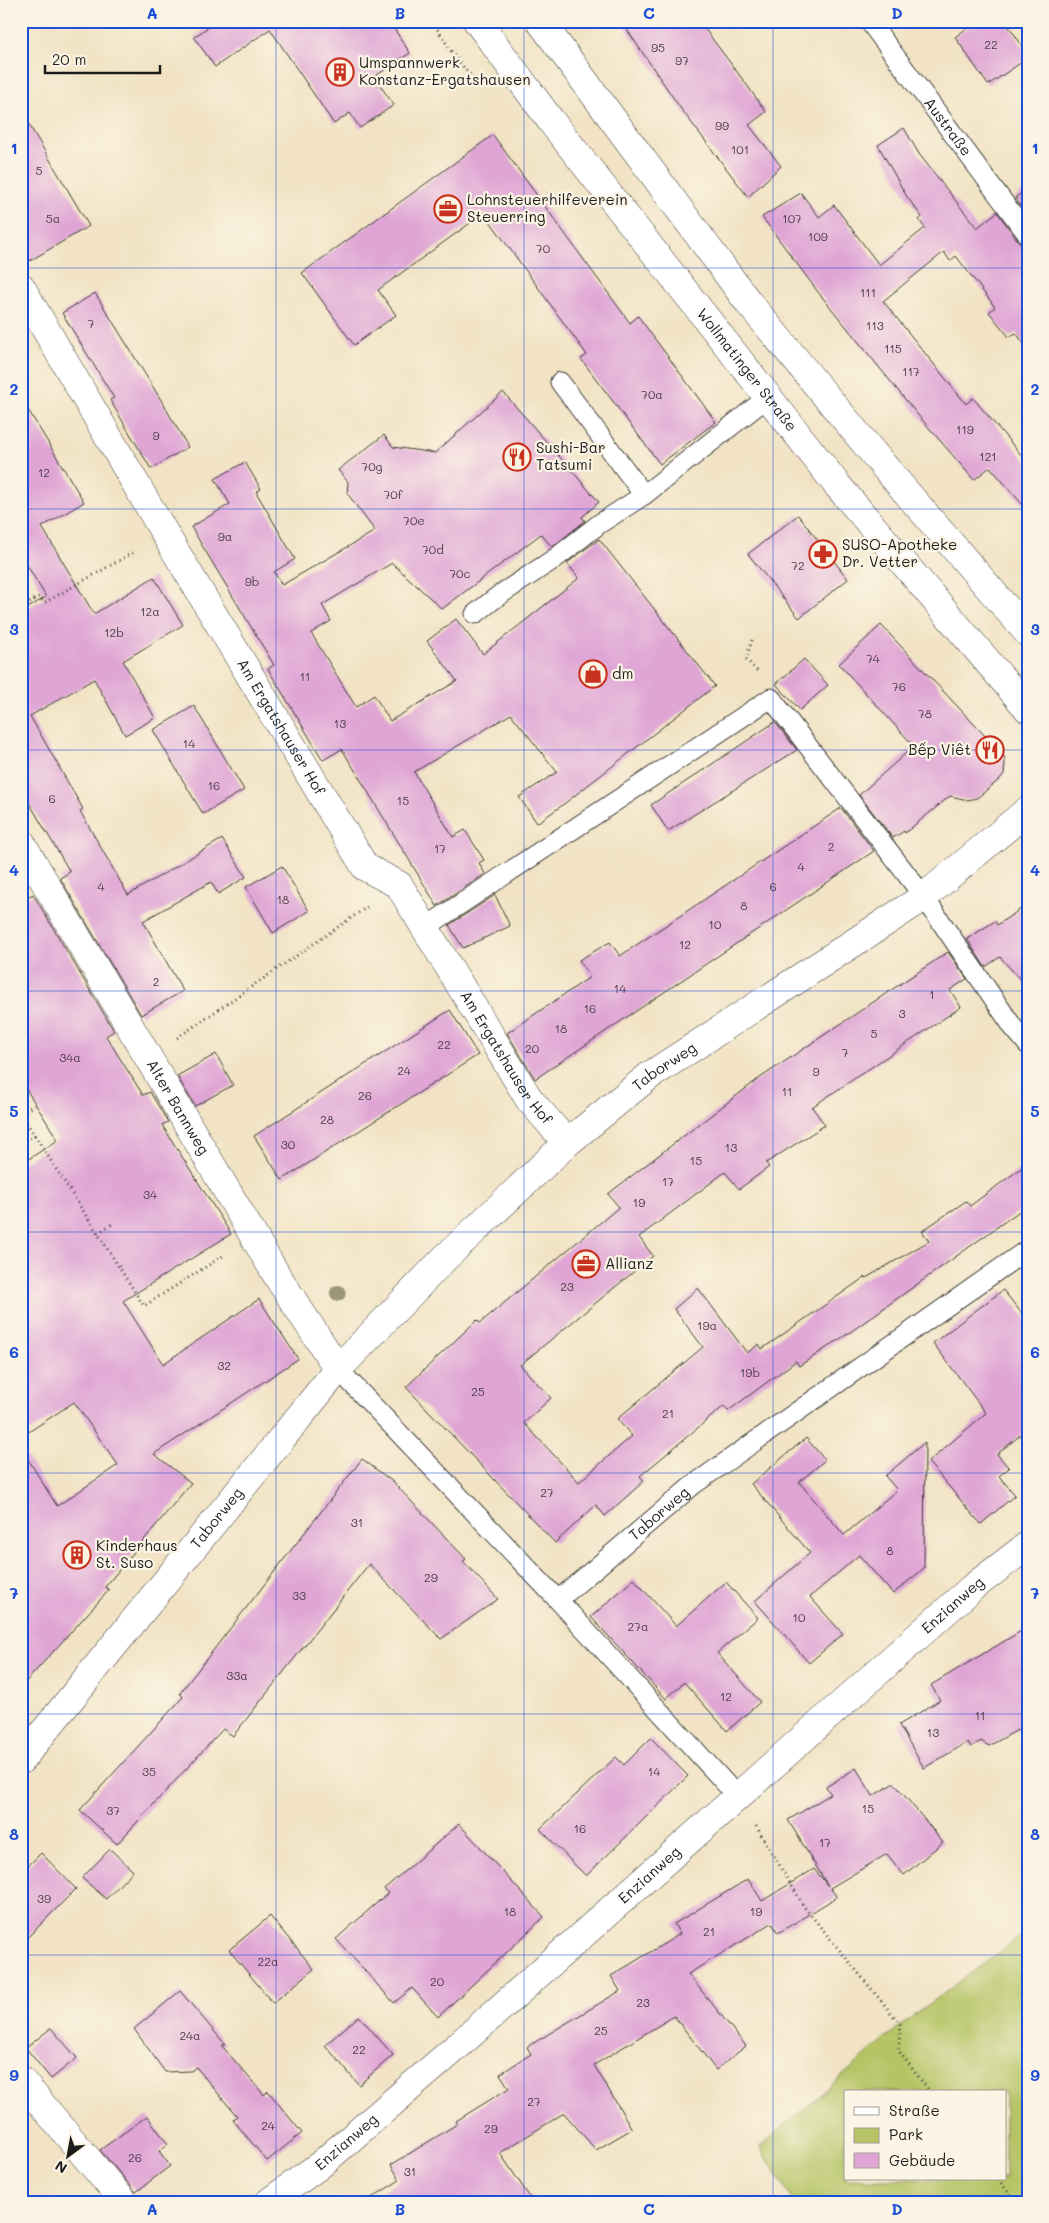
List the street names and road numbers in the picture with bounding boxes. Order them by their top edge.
street label: Austraße [920,93,977,160]
street label: Wollmatinger Straße [693,304,802,435]
street label: Am Ergatshauser Hof [233,655,331,799]
street label: Am Ergatshauser Hof [456,986,558,1129]
street label: Taborweg [628,1037,700,1095]
street label: Alter Bannweg [143,1055,215,1158]
street label: Taborweg [624,1481,693,1544]
street label: Taborweg [185,1483,247,1553]
street label: Enzianweg [917,1571,988,1637]
street label: Enzianweg [613,1841,685,1907]
street label: Enzianweg [310,2108,382,2174]

